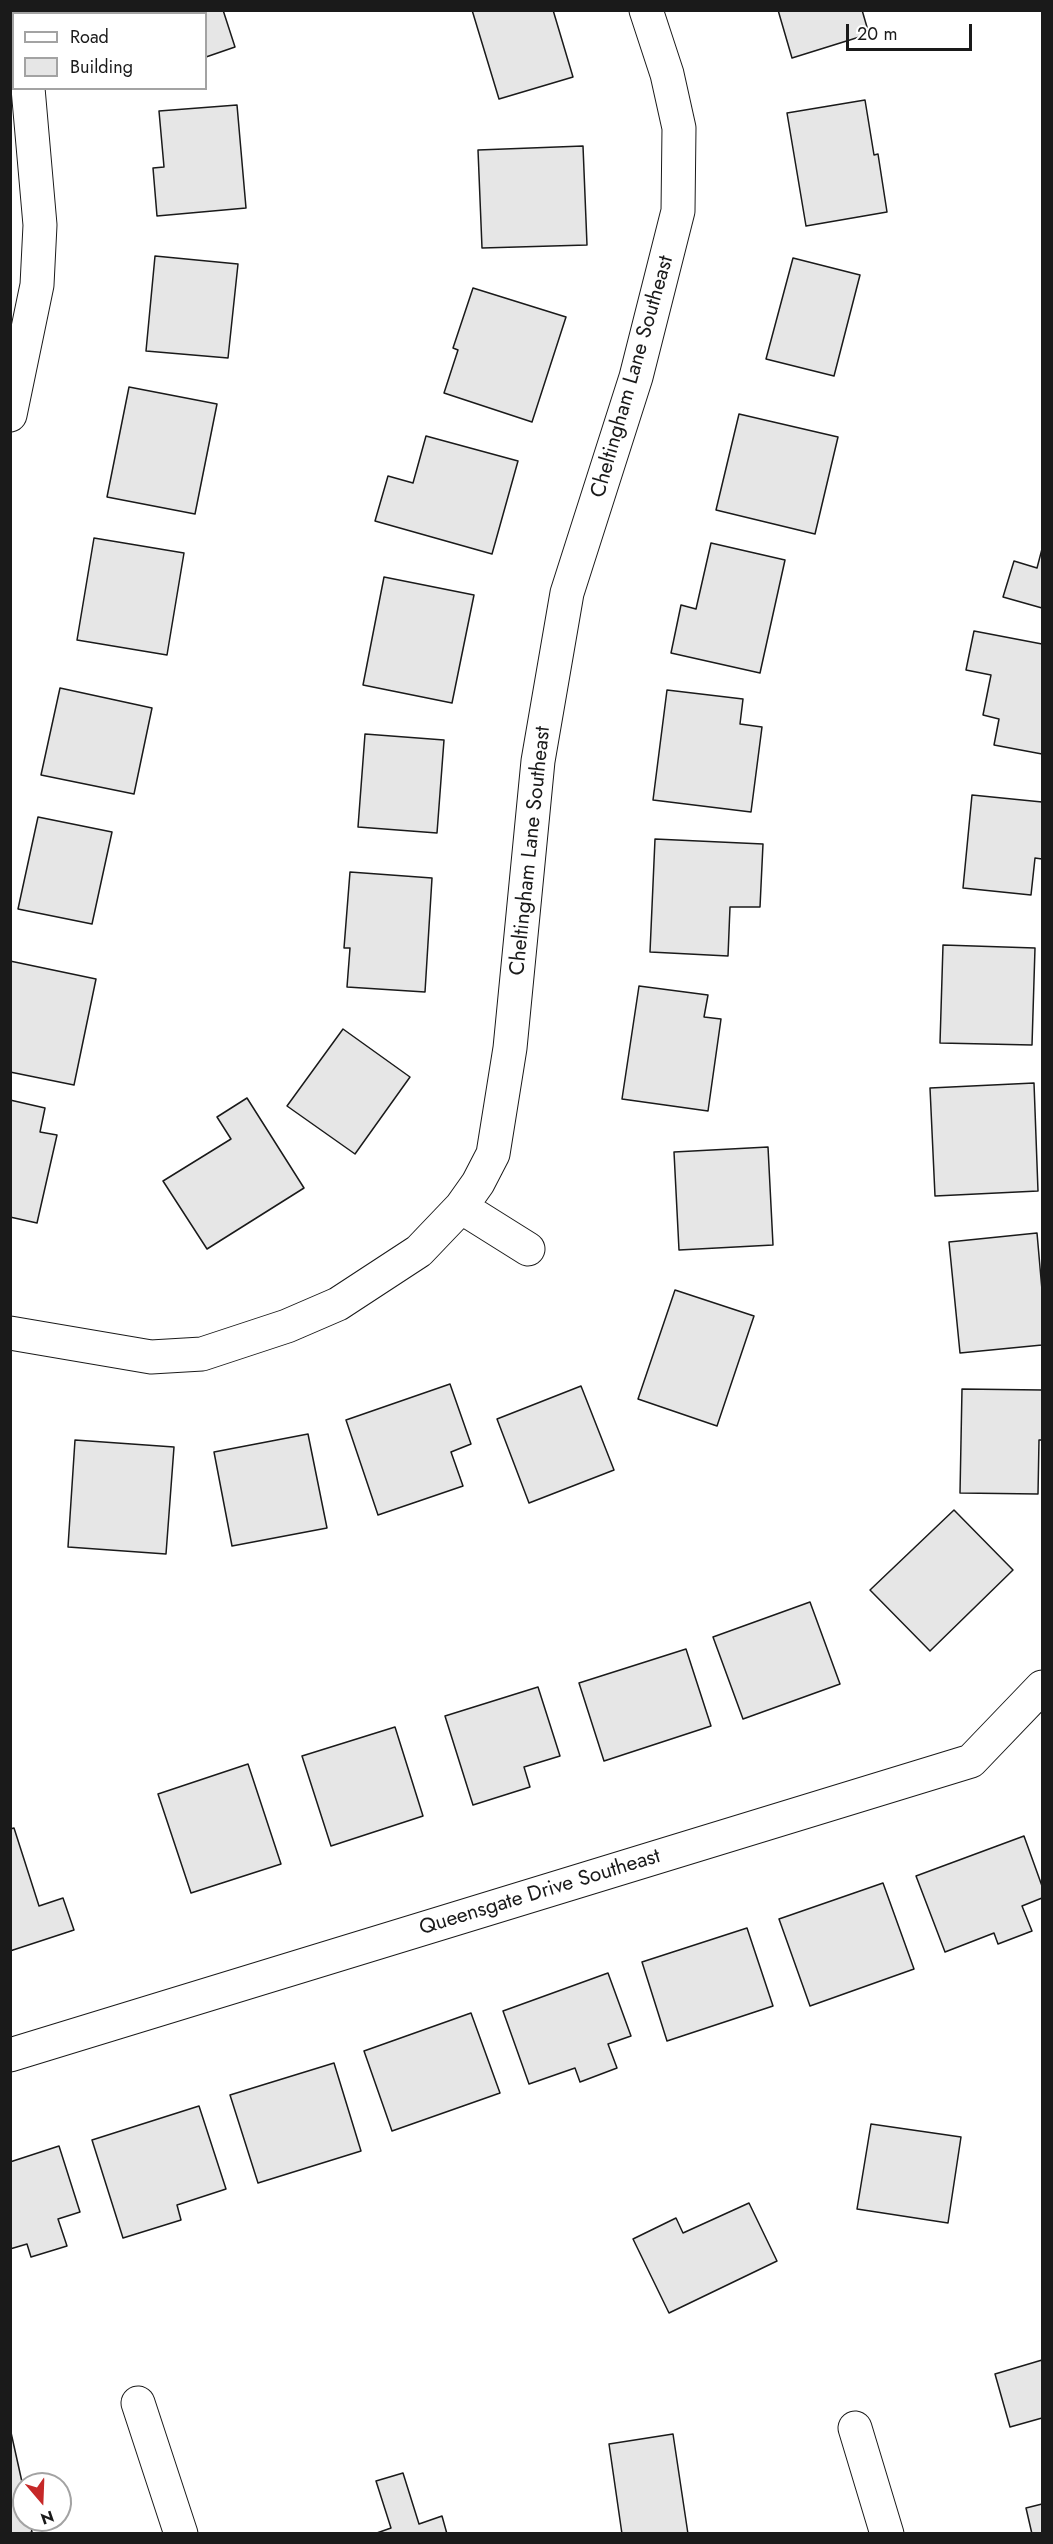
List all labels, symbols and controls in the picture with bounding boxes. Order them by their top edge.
legend [12,12,207,90]
scale bar [849,12,975,50]
text: 20 m [857,21,897,47]
text: Road [70,24,109,50]
text: Building [70,54,133,80]
street label: Cheltingham Lane Southeast [586,253,680,501]
street label: Cheltingham Lane Southeast [505,725,557,977]
street label: Queensgate Drive Southeast [417,1844,663,1942]
north arrow [12,2472,72,2532]
text: N [38,2505,57,2531]

